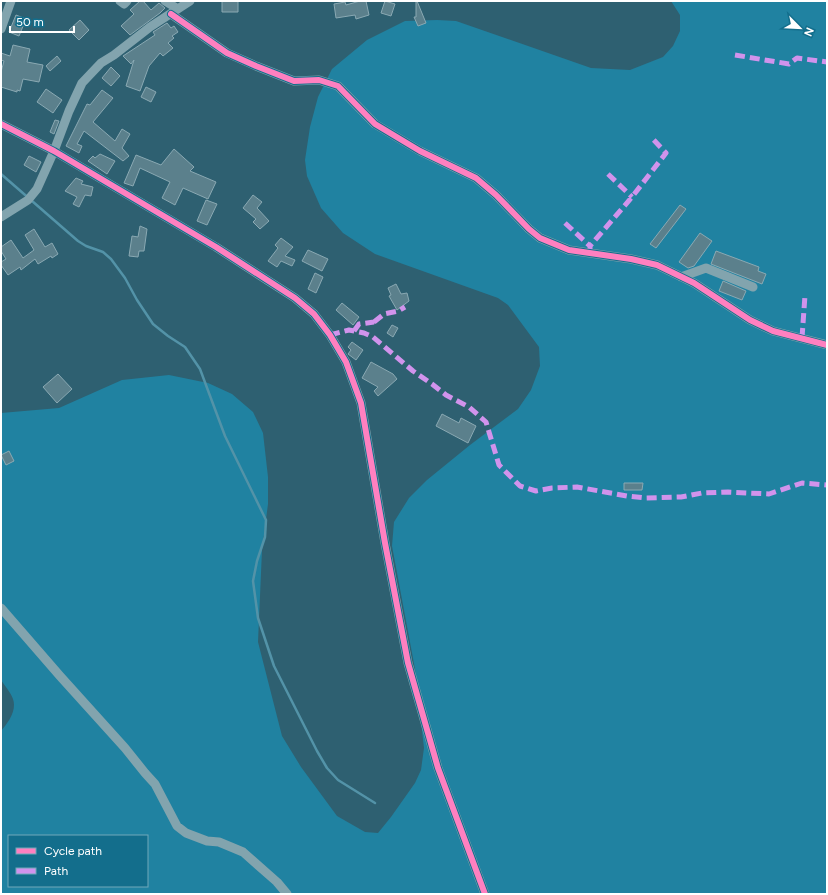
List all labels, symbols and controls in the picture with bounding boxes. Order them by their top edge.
scale bar [10,8,74,34]
north arrow [780,8,820,48]
text: 50 m [16,15,44,29]
text: N [801,25,816,38]
legend [8,835,148,887]
text: Cycle path [44,844,102,858]
text: Path [44,864,68,878]

